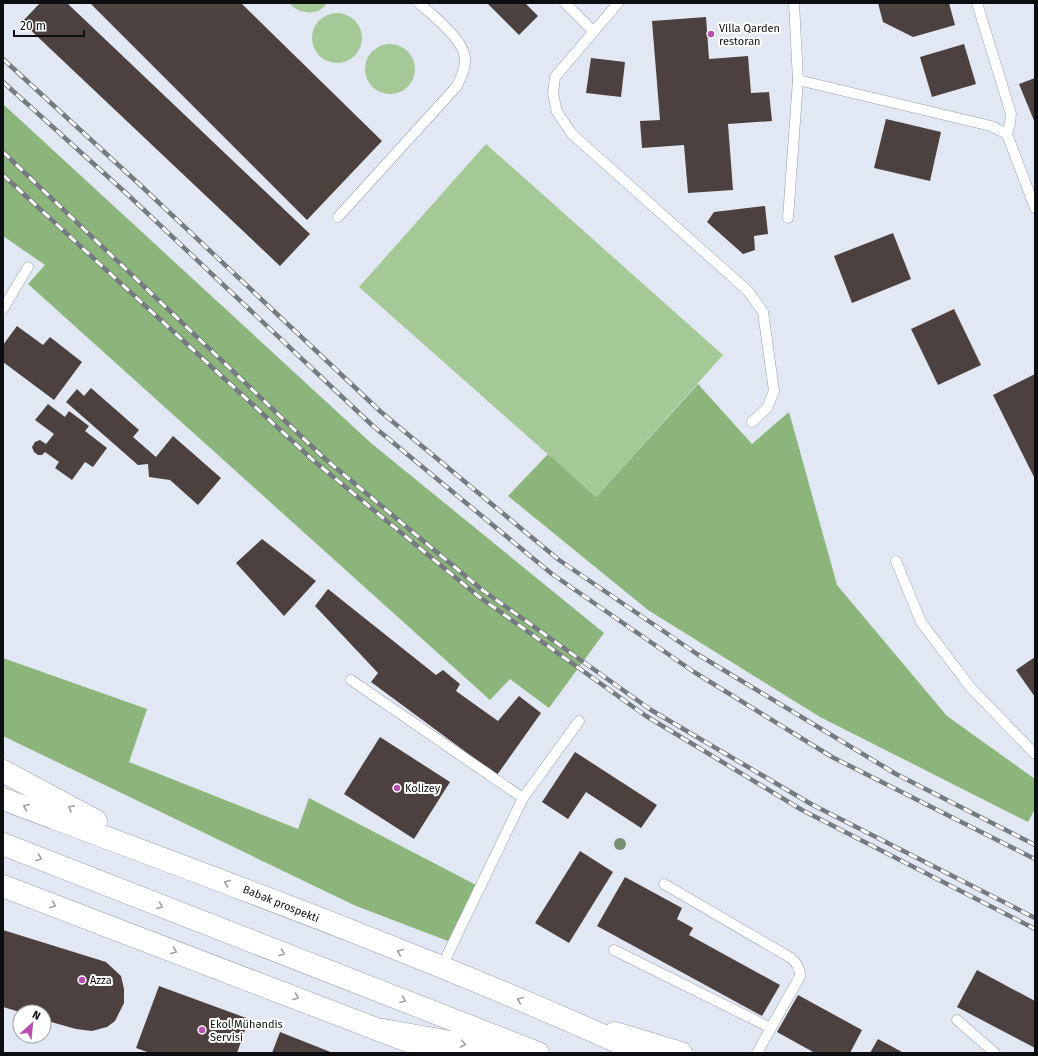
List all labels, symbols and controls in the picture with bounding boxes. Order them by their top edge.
scale bar [14,12,84,38]
text: 20 m [20,19,46,33]
place label: Villa Qarden restoran [719,22,780,48]
marker: Villa Qarden restoran [706,29,716,39]
place label: Kolizey [405,782,441,795]
marker: Kolizey [392,783,402,793]
one-way arrow [22,804,29,812]
one-way arrow [68,806,75,813]
one-way arrow [36,854,43,862]
one-way arrow [223,880,230,888]
street label: Babək prospekti [241,883,321,925]
one-way arrow [49,900,56,909]
one-way arrow [157,901,164,909]
one-way arrow [171,947,178,955]
one-way arrow [278,948,285,956]
one-way arrow [396,948,403,956]
place label: Azza [90,974,112,987]
marker: Azza [77,975,87,985]
one-way arrow [292,993,299,1001]
one-way arrow [398,995,406,1003]
one-way arrow [517,996,524,1004]
north arrow [12,1004,52,1044]
text: N [30,1008,43,1023]
place label: Ekol Mühəndis Servisi [210,1018,283,1044]
marker: Ekol Mühəndis Servisi [197,1025,207,1035]
one-way arrow [460,1040,466,1048]

